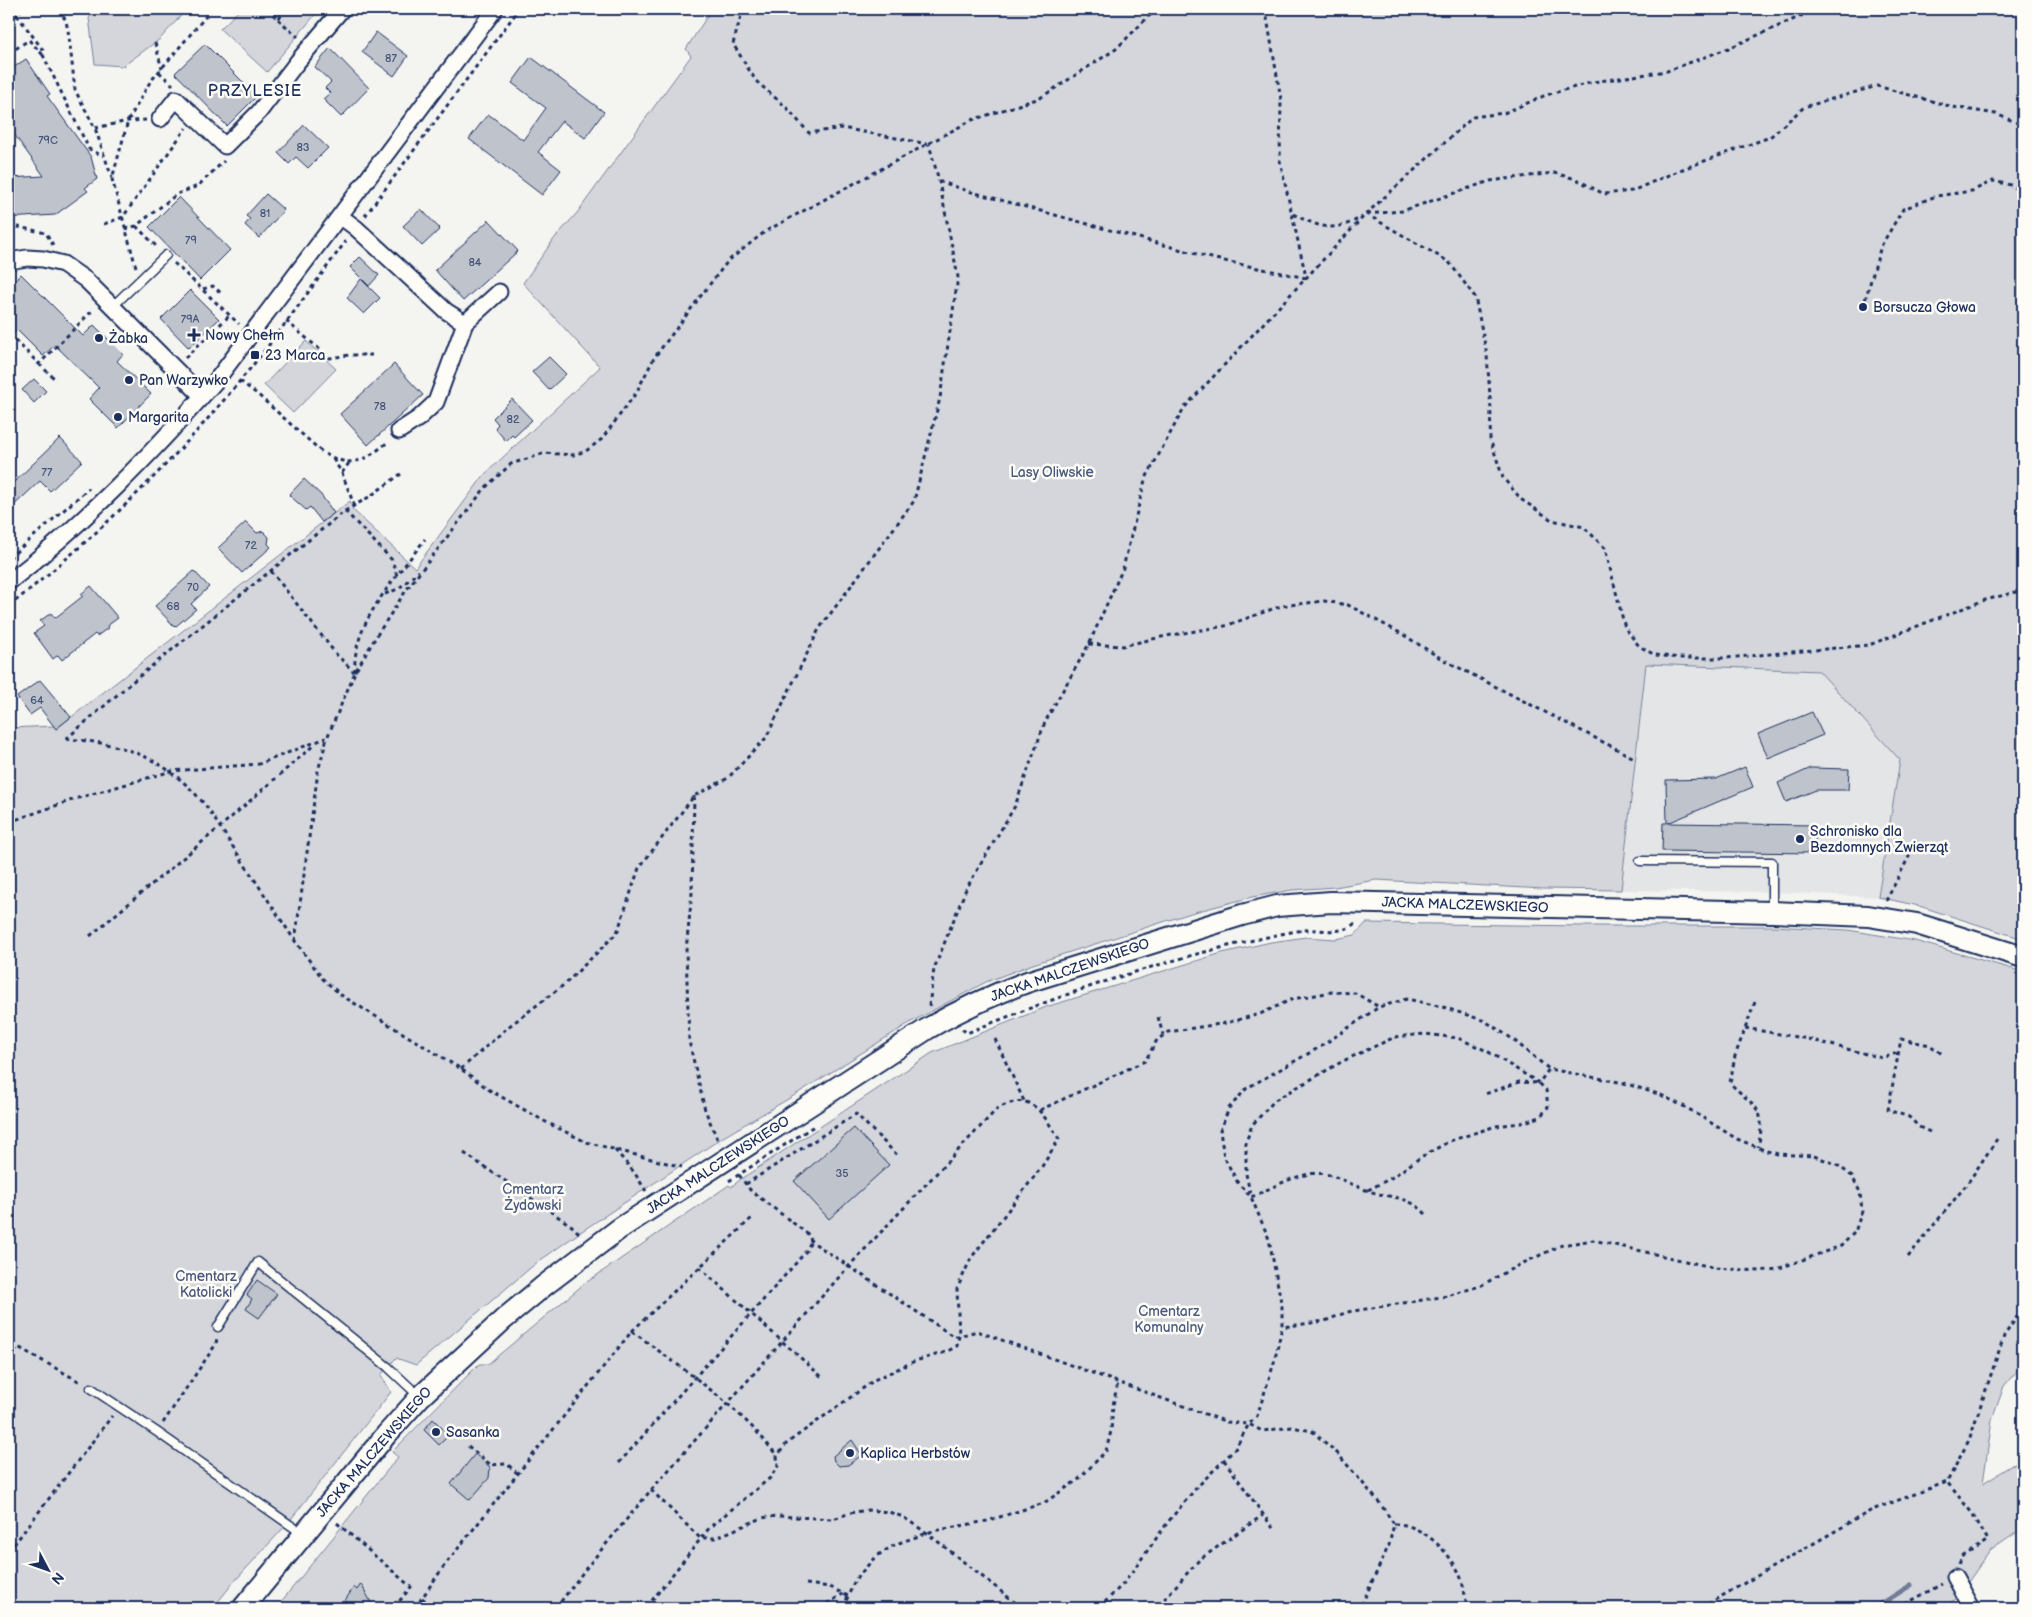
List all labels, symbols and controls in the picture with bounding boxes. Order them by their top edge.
house number: 87 [385,52,397,65]
district label: PRZYLESIE [208,82,302,101]
house number: 79C [38,134,58,147]
house number: 83 [296,141,310,154]
house number: 81 [260,207,270,220]
house number: 79 [185,234,197,247]
house number: 84 [468,256,482,269]
place label: Borsucza Głowa [1873,299,1976,316]
marker: Borsucza Głowa [1857,301,1869,313]
house number: 79A [181,313,200,326]
place label: Nowy Chełm [205,327,284,344]
marker: Nowy Chełm [187,328,201,342]
place label: Żabka [108,329,148,347]
marker: Żabka [93,332,105,344]
place label: 23 Marca [265,347,326,364]
marker: 23 Marca [249,349,261,361]
place label: Pan Warzywko [139,372,229,389]
marker: Pan Warzywko [123,374,135,386]
house number: 78 [374,400,386,413]
place label: Margarita [128,409,189,426]
marker: Margarita [112,411,124,423]
house number: 82 [507,413,520,426]
park label: Lasy Oliwskie [1010,464,1094,481]
house number: 77 [42,466,53,479]
house number: 72 [245,539,257,552]
house number: 70 [187,581,199,594]
house number: 68 [166,600,180,613]
house number: 64 [30,694,44,707]
place label: Schronisko dla Bezdomnych Zwierząt [1810,823,1949,856]
marker: Schronisko dla Bezdomnych Zwierząt [1794,833,1806,845]
street label: JACKA MALCZEWSKIEGO [1381,894,1549,916]
street label: JACKA MALCZEWSKIEGO [988,935,1152,1005]
street label: JACKA MALCZEWSKIEGO [643,1112,793,1218]
house number: 35 [835,1167,849,1180]
park label: Cmentarz Żydowski [502,1181,564,1214]
park label: Cmentarz Katolicki [175,1268,237,1301]
park label: Cmentarz Komunalny [1134,1303,1204,1336]
street label: JACKA MALCZEWSKIEGO [313,1383,435,1521]
place label: Sasanka [446,1424,500,1441]
marker: Sasanka [430,1426,442,1438]
place label: Kaplica Herbstów [860,1445,971,1462]
marker: Kaplica Herbstów [844,1447,856,1459]
north arrow [22,1544,72,1594]
text: N [48,1569,67,1588]

